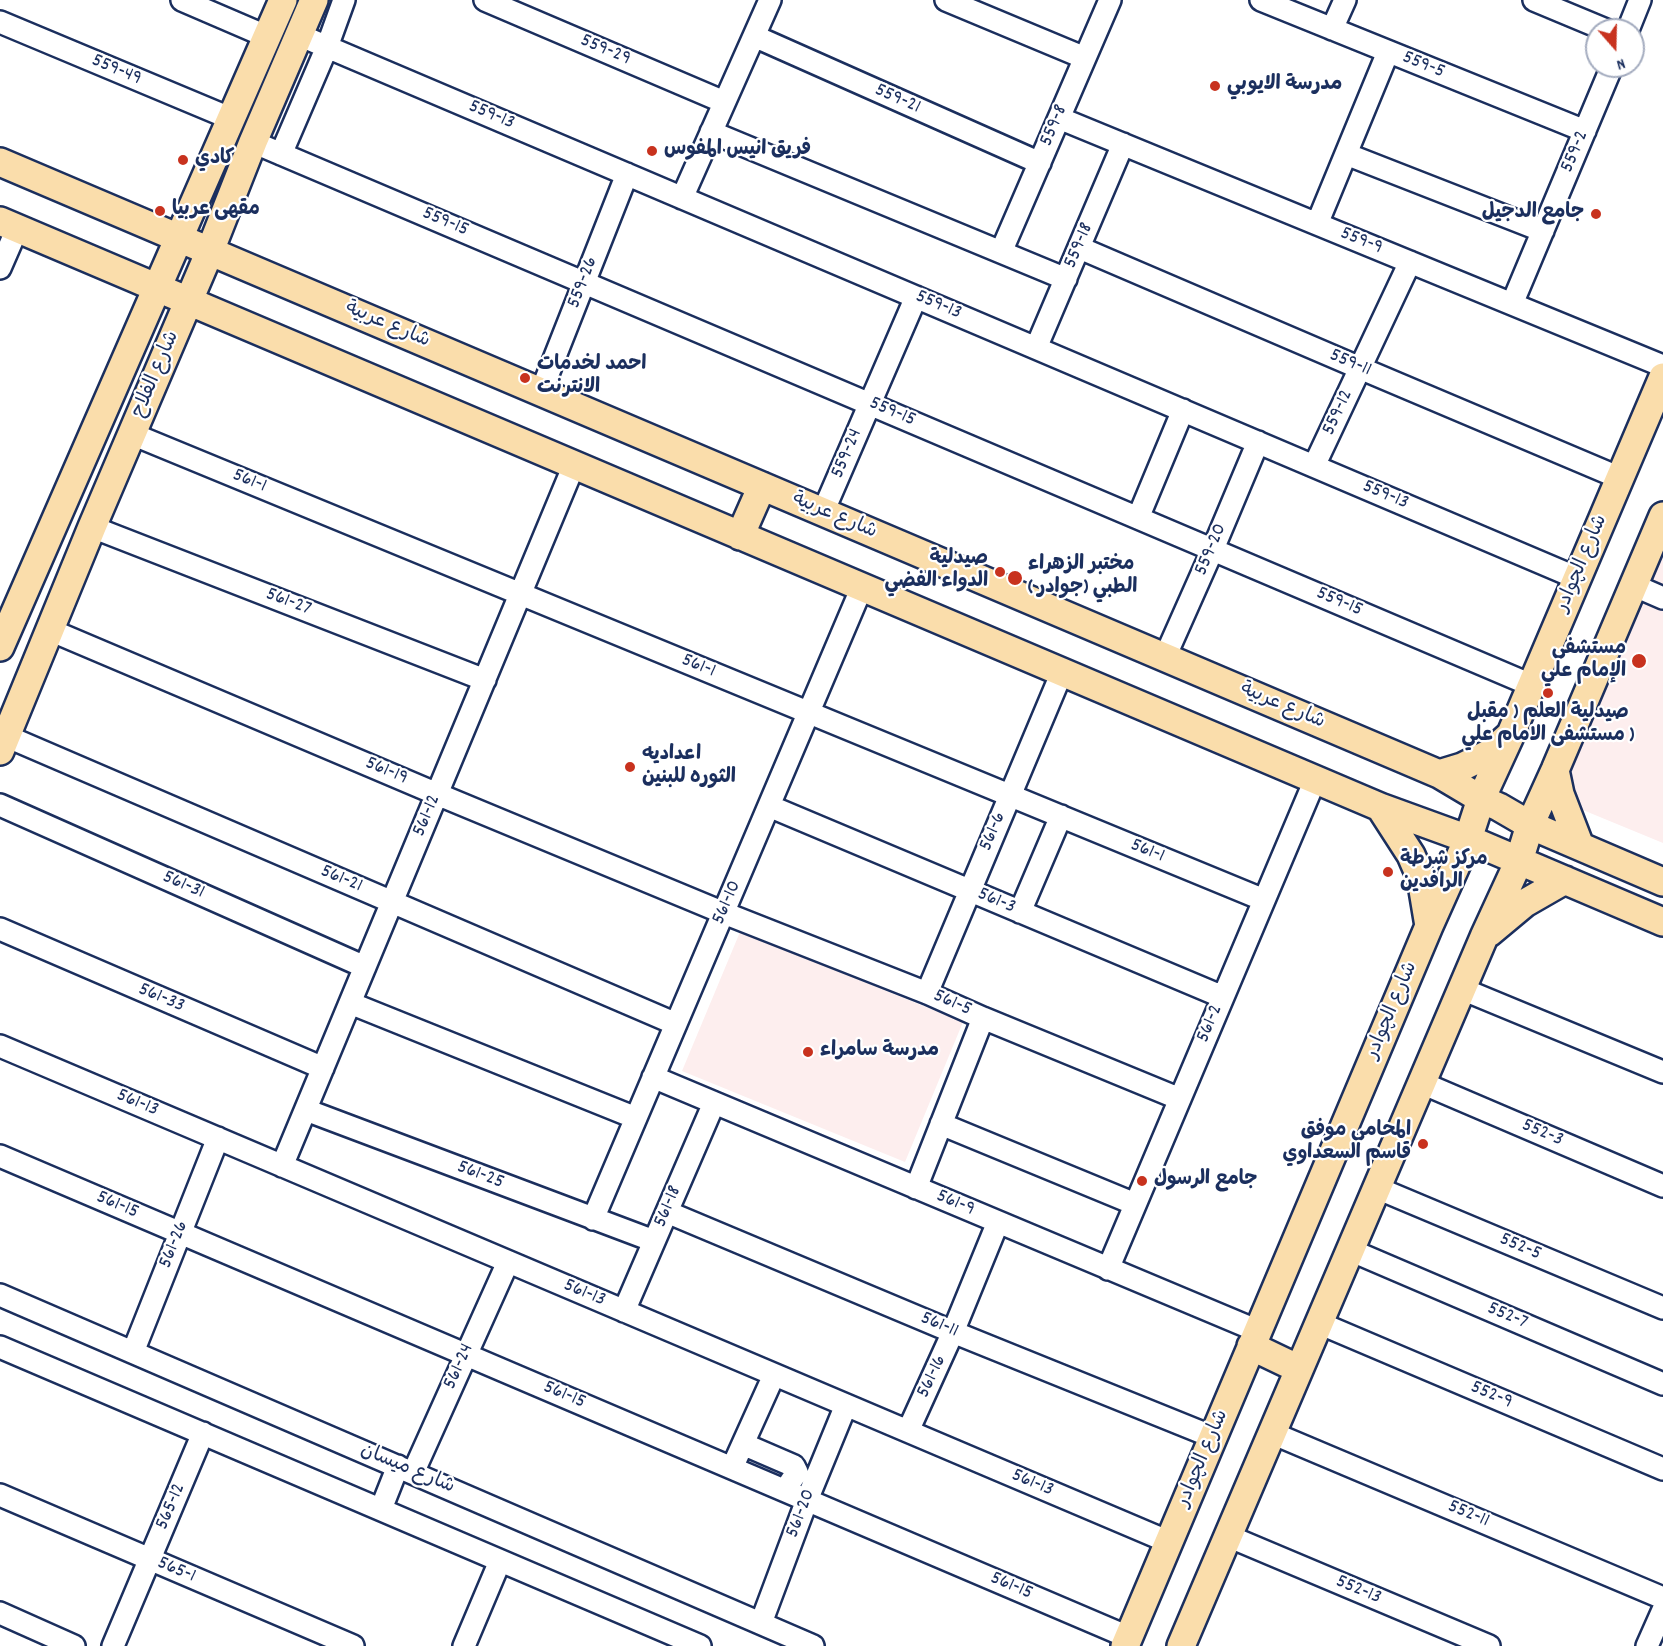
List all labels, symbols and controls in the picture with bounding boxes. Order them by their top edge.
north arrow [1585,18,1645,78]
street label: 559-29 [576,30,634,72]
street label: 559-5 [1398,47,1448,85]
street label: 559-49 [87,50,145,92]
text: N [1613,51,1628,76]
place label: مدرسة الايوبي [1227,74,1342,98]
street label: 559-21 [870,79,924,121]
marker: مدرسة الايوبي [1208,79,1222,93]
street label: 559-13 [464,96,518,136]
street label: 559-8 [1036,102,1074,150]
street label: 559-2 [1557,127,1595,177]
place label: فريق انيس المفوس [664,139,811,163]
marker: فريق انيس المفوس [645,144,659,158]
place label: كادي [195,148,234,172]
marker: كادي [176,153,190,167]
place label: مقهى عربيا [172,199,260,223]
place label: جامع الدجيل [1482,202,1584,226]
street label: 559-15 [418,203,472,243]
marker: مقهى عربيا [153,204,167,218]
marker: جامع الدجيل [1589,207,1603,221]
street label: 559-18 [1060,220,1100,272]
street label: 559-9 [1336,223,1386,261]
street label: 559-26 [563,254,605,312]
street label: 559-13 [911,286,965,326]
street label: شارع عربية [341,297,433,355]
street label: شارع الفلاح [128,328,186,422]
street label: 559-11 [1325,344,1375,384]
place label: احمد لخدمات الانترنت [537,354,646,401]
marker: احمد لخدمات الانترنت [518,371,532,385]
street label: 559-12 [1318,386,1360,440]
street label: 559-15 [865,393,919,433]
street label: 559-24 [827,426,869,482]
street label: 561-1 [228,464,270,500]
street label: 559-13 [1358,476,1412,516]
street label: شارع عربية [788,488,880,546]
street label: شارع الچوادر [1552,512,1614,616]
street label: 559-20 [1190,520,1234,580]
place label: صيدلية الدواء الفضي [884,548,988,595]
place label: مختبر الزهراء الطبي (جوادر ) [1028,554,1137,601]
marker: صيدلية الدواء الفضي [993,565,1007,579]
marker: مختبر الزهراء الطبي (جوادر ) [1006,569,1024,587]
street label: 561-27 [262,583,314,623]
street label: 559-15 [1312,583,1366,623]
place label: مستشفى الإمام علي [1541,638,1626,685]
street label: 561-1 [677,649,719,685]
marker: مستشفى الإمام علي [1630,652,1648,670]
street label: شارع عربية [1236,678,1328,736]
marker: صيدلية العلم ( مقبل مستشفى الامام علي ) [1541,686,1555,700]
place label: صيدلية العلم ( مقبل مستشفى الامام علي ) [1462,702,1634,749]
place label: اعداديه الثوره للبنين [642,744,736,791]
street label: 561-19 [361,752,411,792]
marker: اعداديه الثوره للبنين [623,760,637,774]
street label: 561-12 [408,791,448,841]
street label: 561-6 [975,809,1013,855]
street label: 561-1 [1126,834,1168,870]
place label: مركز شرطة الرافدين [1400,849,1488,896]
street label: 561-21 [316,860,366,900]
marker: مركز شرطة الرافدين [1381,865,1395,879]
street label: 561-31 [158,866,208,906]
street label: 561-10 [708,877,748,929]
street label: 561-3 [973,883,1019,921]
street label: شارع الچوادر [1362,959,1424,1063]
street label: 561-33 [134,979,188,1019]
street label: 561-5 [929,985,975,1023]
street label: 561-2 [1192,1001,1230,1047]
place label: مدرسة سامراء [820,1040,939,1064]
marker: مدرسة سامراء [801,1045,815,1059]
street label: 561-13 [112,1084,162,1124]
street label: 552-3 [1518,1115,1566,1153]
place label: المحامي موفق قاسم السعداوي [1283,1120,1411,1167]
marker: المحامي موفق قاسم السعداوي [1416,1137,1430,1151]
street label: 561-25 [453,1156,507,1196]
place label: جامع الرسول [1154,1169,1257,1193]
marker: جامع الرسول [1135,1174,1149,1188]
street label: 561-18 [650,1183,688,1231]
street label: 561-9 [932,1185,978,1223]
street label: 561-15 [92,1186,142,1226]
street label: 561-26 [155,1218,195,1272]
street label: 552-5 [1495,1228,1545,1268]
street label: 561-13 [559,1274,609,1314]
street label: 552-7 [1483,1298,1531,1336]
street label: 561-11 [916,1307,962,1345]
street label: 561-24 [439,1341,481,1393]
street label: 561-16 [913,1352,953,1402]
street label: 561-15 [539,1376,589,1416]
street label: 552-9 [1466,1377,1516,1415]
street label: شارع الچوادر [1173,1407,1235,1511]
street label: شارع ميسان [356,1439,458,1501]
street label: 561-13 [1007,1464,1057,1504]
street label: 565-12 [152,1480,192,1534]
street label: 561-20 [782,1486,822,1542]
street label: 552-11 [1444,1496,1492,1534]
street label: 565-1 [153,1552,199,1590]
street label: 561-15 [986,1567,1036,1607]
street label: 552-13 [1332,1571,1384,1611]

